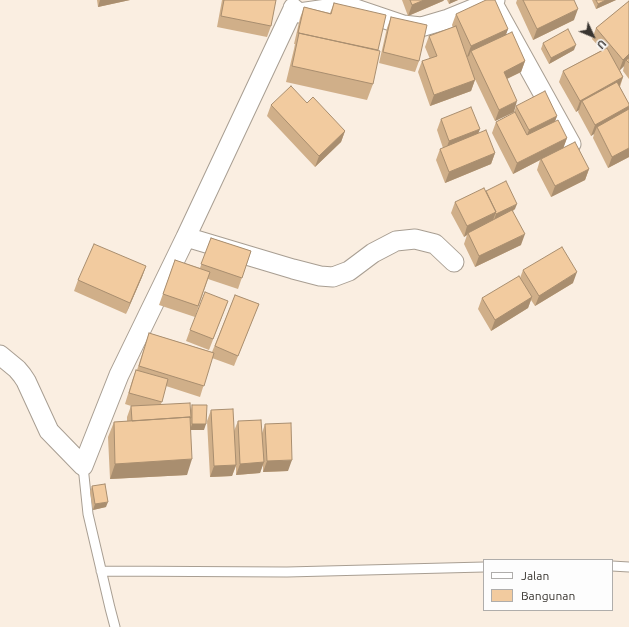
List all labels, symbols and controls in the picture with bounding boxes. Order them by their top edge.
north arrow [573,16,613,56]
text: U [595,37,609,51]
legend [483,559,613,611]
text: Jalan [521,569,549,582]
text: Bangunan [521,589,575,602]

